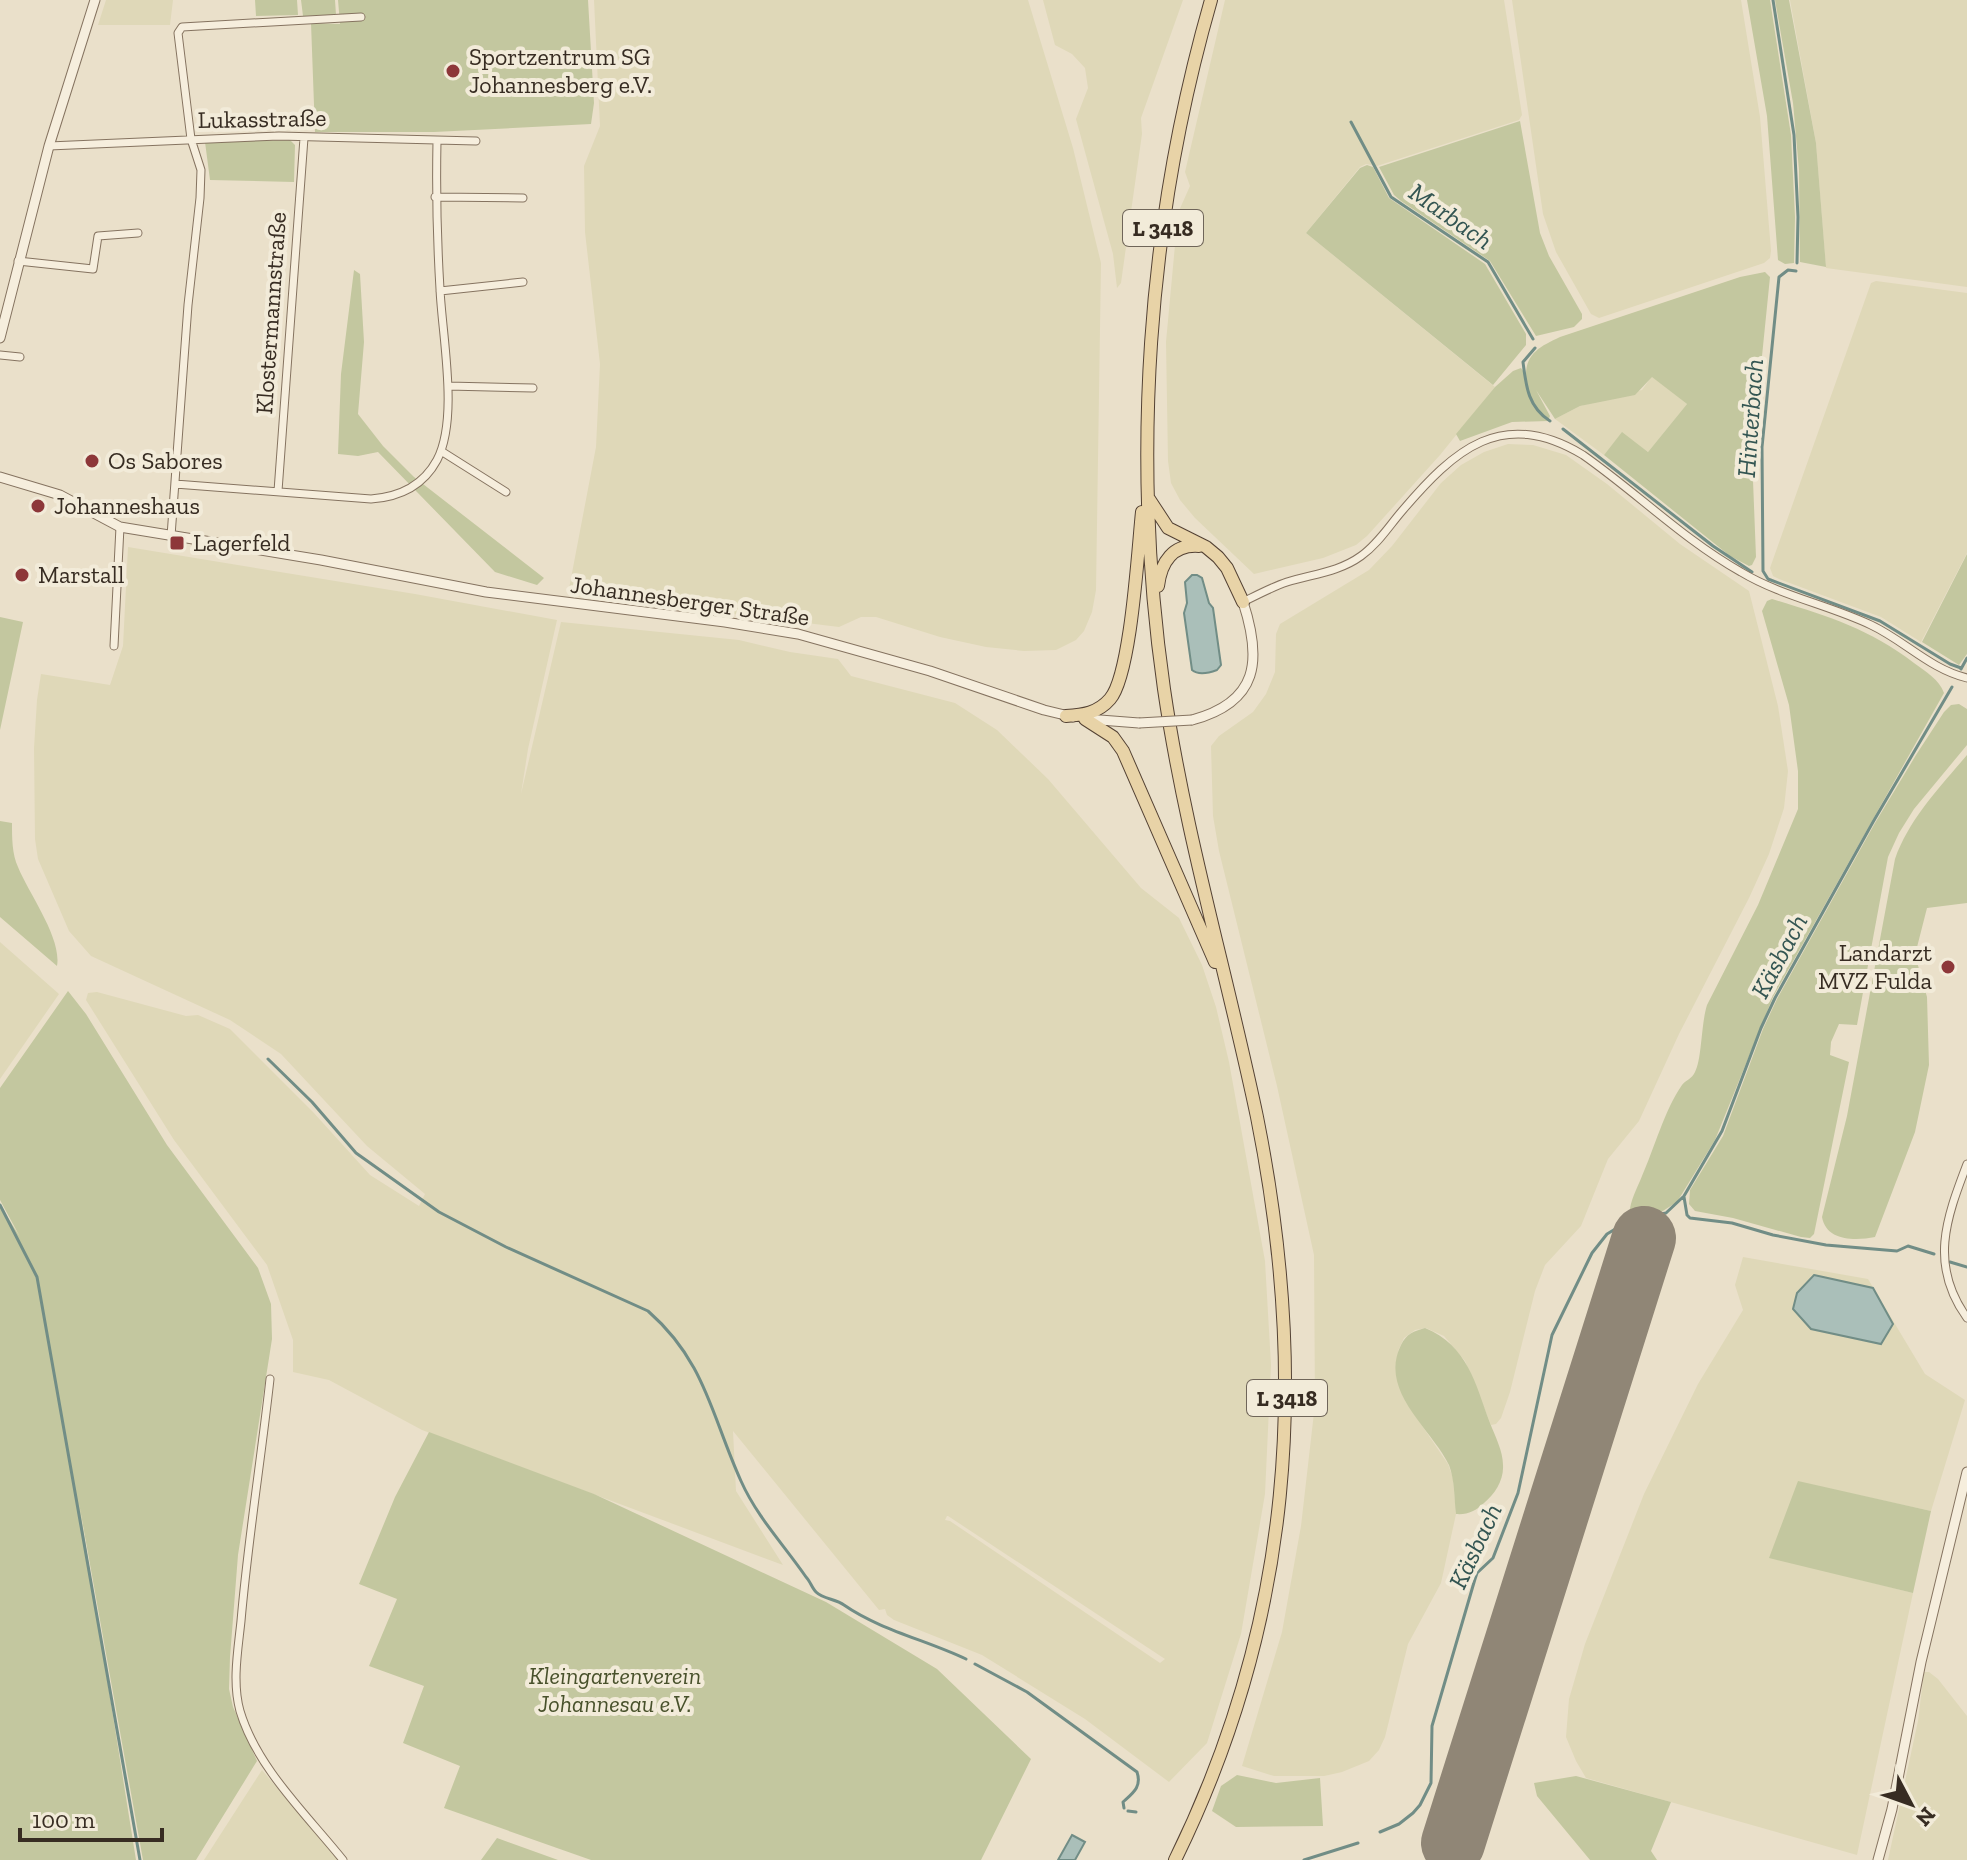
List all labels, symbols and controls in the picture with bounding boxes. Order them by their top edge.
place label: Sportzentrum SG Johannesberg e.V. [469,42,652,99]
marker: Sportzentrum SG Johannesberg e.V. [444,62,462,80]
street label: Lukasstraße [197,103,327,134]
water label: Marbach [1403,176,1499,256]
road number: L 3418 [1123,210,1203,246]
street label: Klostermannstraße [249,211,292,415]
water label: Hinterbach [1730,358,1770,478]
place label: Os Sabores [108,446,223,475]
marker: Os Sabores [83,452,101,470]
place label: Johanneshaus [54,491,200,520]
marker: Johanneshaus [29,497,47,515]
place label: Lagerfeld [193,528,291,557]
marker: Lagerfeld [168,534,186,552]
place label: Marstall [38,560,124,589]
marker: Marstall [13,566,31,584]
street label: Johannesberger Straße [569,569,811,632]
water label: Käsbach [1744,909,1814,1003]
place label: Landarzt MVZ Fulda [1818,938,1932,995]
marker: Landarzt MVZ Fulda [1939,958,1957,976]
road number: L 3418 [1247,1380,1327,1416]
water label: Käsbach [1441,1498,1509,1594]
park label: Kleingartenverein Johannesau e.V. [529,1661,701,1718]
north arrow [1871,1764,1951,1844]
scale bar [20,1792,162,1842]
text: N [1910,1802,1941,1832]
text: 100 m [32,1805,95,1834]

